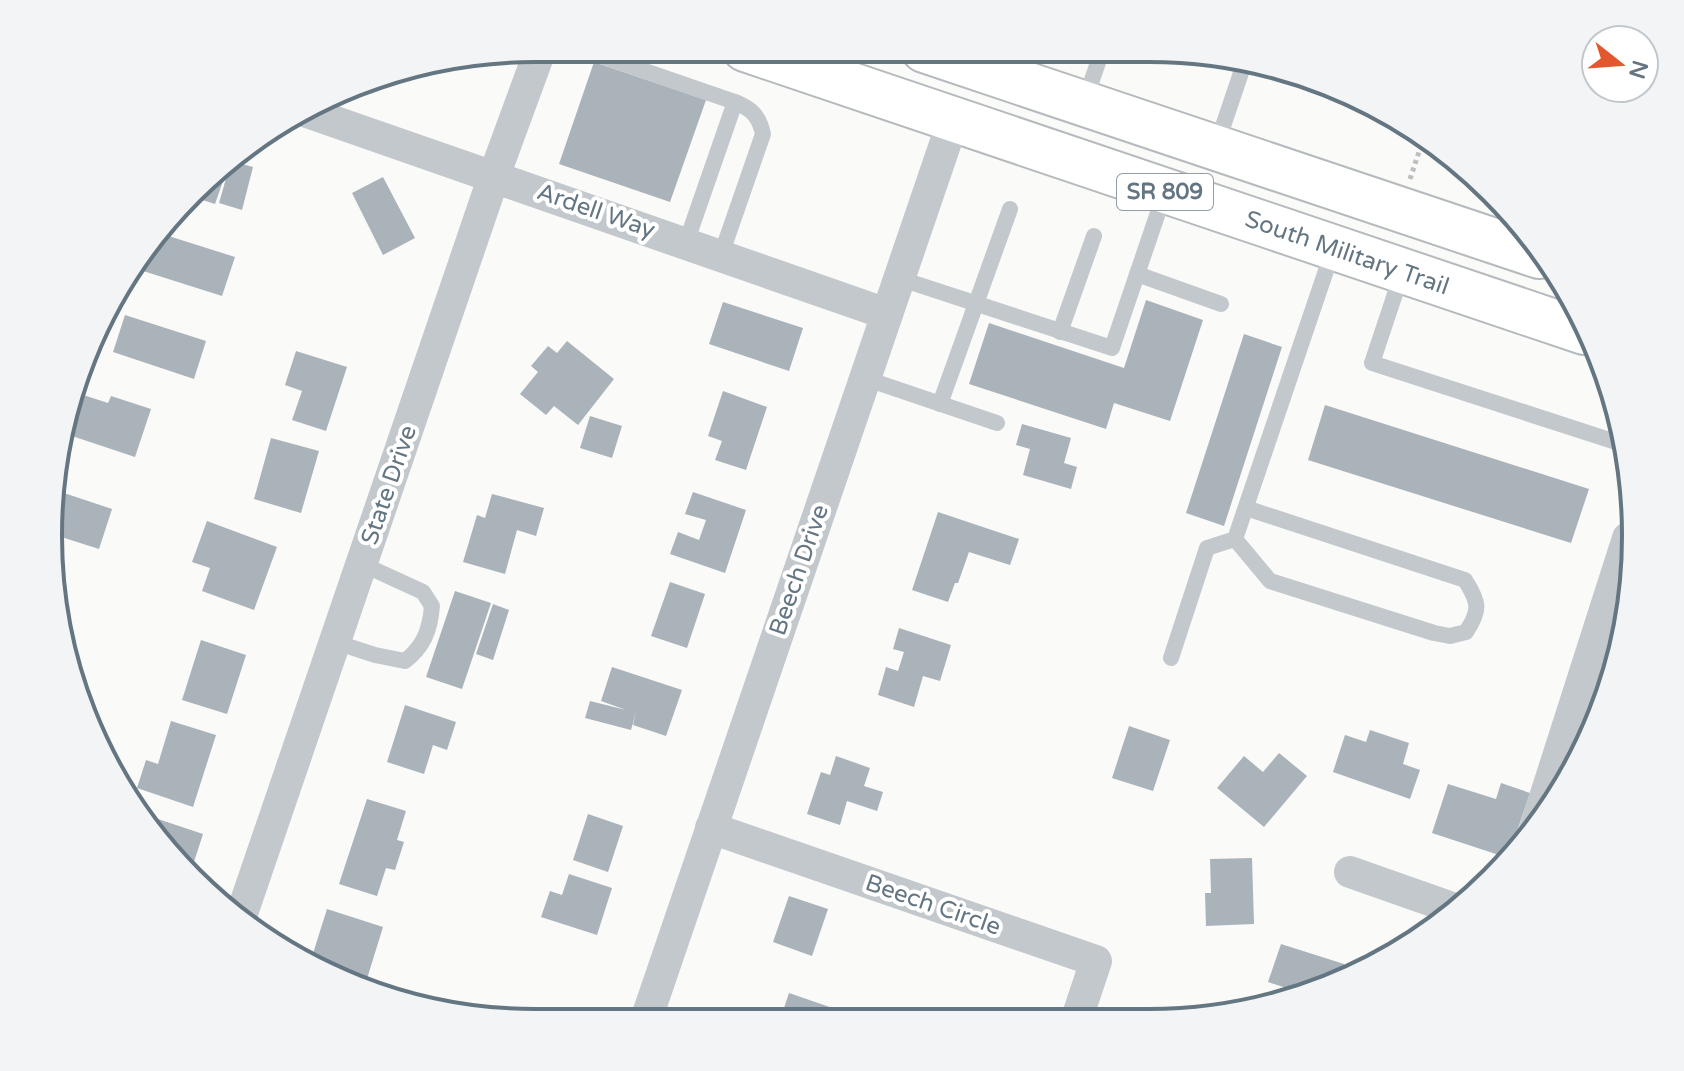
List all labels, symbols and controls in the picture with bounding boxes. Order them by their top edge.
north arrow [1580,24,1660,104]
text: N [1623,57,1653,82]
road number: SR 809 [1117,174,1213,210]
street label: Ardell Way [533,177,659,245]
street label: South Military Trail [1241,205,1453,301]
street label: State Drive [355,421,423,549]
street label: Beech Drive [763,501,835,639]
street label: Beech Circle [862,868,1004,942]

